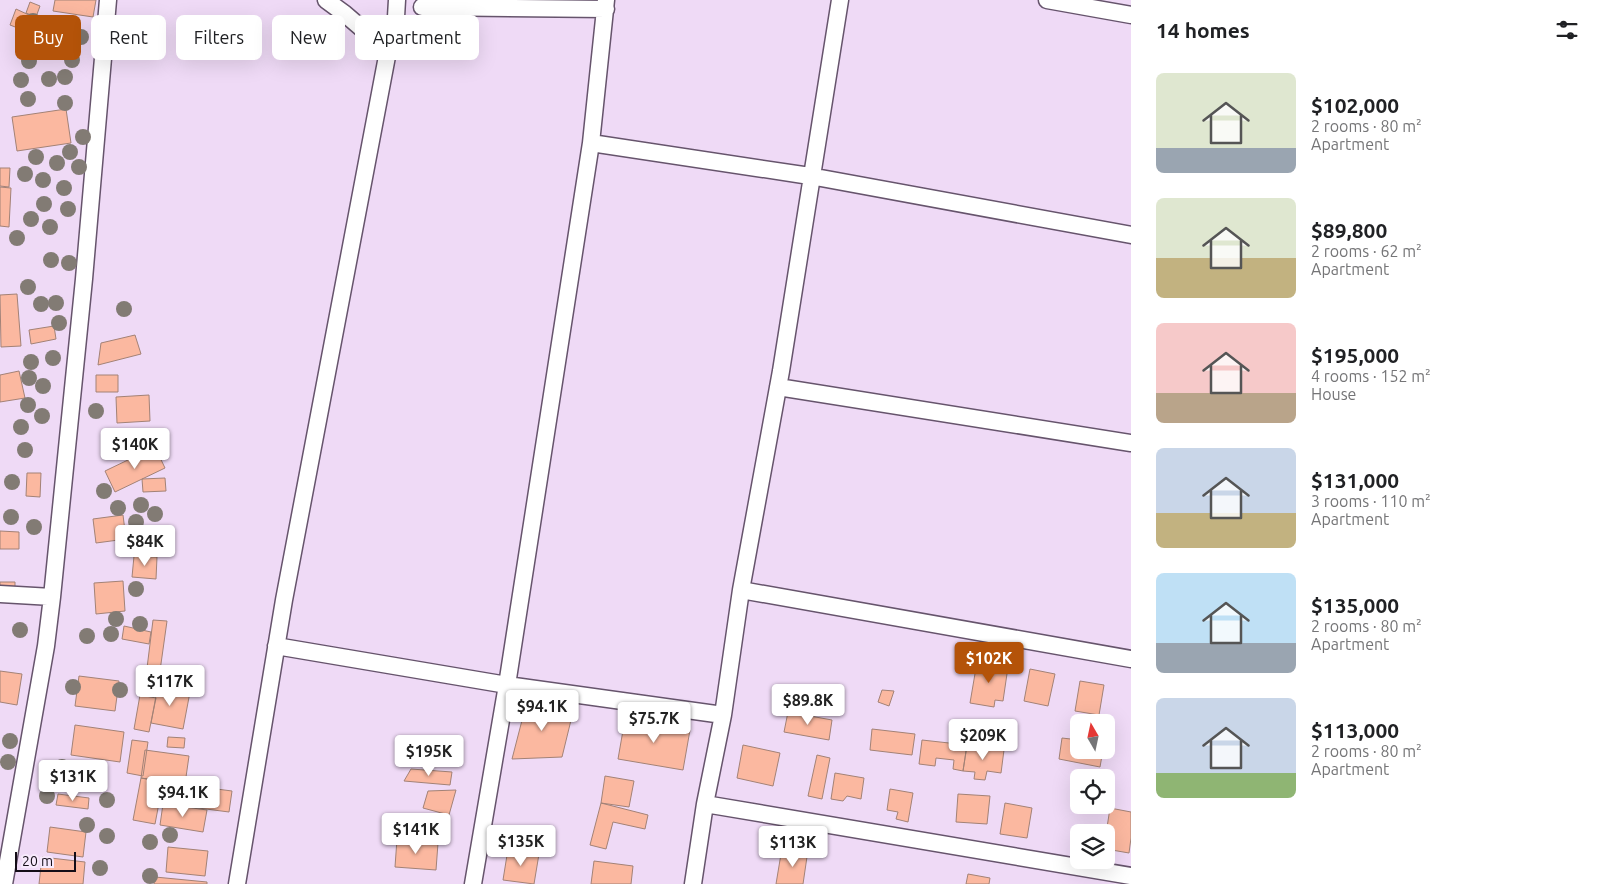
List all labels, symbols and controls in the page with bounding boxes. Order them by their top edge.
chip: Buy [15,15,81,60]
chip: Rent [91,15,166,60]
chip: Filters [176,15,262,60]
chip: New [272,15,345,60]
chip: Apartment [355,15,479,60]
icon: filters [1553,16,1581,44]
text: 14 homes [1156,18,1250,42]
icon: home [1196,93,1256,153]
text: $102,000 [1311,93,1399,117]
text: 2 rooms · 80 m² [1311,117,1422,135]
text: Apartment [1311,135,1389,153]
icon: home [1196,218,1256,278]
text: $89,800 [1311,218,1387,242]
text: 2 rooms · 62 m² [1311,242,1422,260]
text: Apartment [1311,260,1389,278]
icon: home [1196,343,1256,403]
text: $195,000 [1311,343,1399,367]
text: 4 rooms · 152 m² [1311,367,1431,385]
text: House [1311,385,1356,403]
pin: $140K [100,428,170,470]
text: $140K [112,435,158,453]
icon: home [1196,468,1256,528]
text: $131,000 [1311,468,1399,492]
text: 3 rooms · 110 m² [1311,492,1431,510]
text: Apartment [1311,510,1389,528]
pin: $84K [115,524,175,567]
text: $84K [126,532,164,550]
icon: home [1196,593,1256,653]
text: $135,000 [1311,593,1399,617]
text: 2 rooms · 80 m² [1311,617,1422,635]
text: Apartment [1311,635,1389,653]
pin: $102K [954,642,1024,684]
text: $102K [966,649,1012,667]
pin: $117K [135,664,205,707]
text: $117K [147,672,193,690]
pin: $89.8K [767,684,849,726]
pin: $94.1K [501,690,583,732]
text: $89.8K [783,691,833,709]
text: $94.1K [517,697,567,715]
pin: $75.7K [613,702,695,744]
text: $75.7K [629,709,679,727]
north arrow [1070,714,1115,759]
map controls [1070,714,1115,869]
pin: $209K [948,718,1018,761]
icon: home [1196,718,1256,778]
text: $113,000 [1311,718,1399,742]
text: $209K [960,726,1006,744]
pin: $195K [394,734,464,777]
text: $195K [406,742,452,760]
text: 2 rooms · 80 m² [1311,742,1422,760]
pin: $131K [38,760,108,802]
text: Apartment [1311,760,1389,778]
text: $131K [50,767,96,785]
button: locate [1070,769,1115,814]
pin: $94.1K [142,776,224,818]
text: $94.1K [158,783,208,801]
pin: $141K [381,812,451,855]
text: $141K [393,820,439,838]
pin: $135K [486,824,556,867]
button: layers [1070,824,1115,869]
pin: $113K [758,826,828,868]
text: $135K [498,832,544,850]
text: $113K [770,833,816,851]
scale bar [15,849,76,872]
text: 20 m [22,853,53,869]

